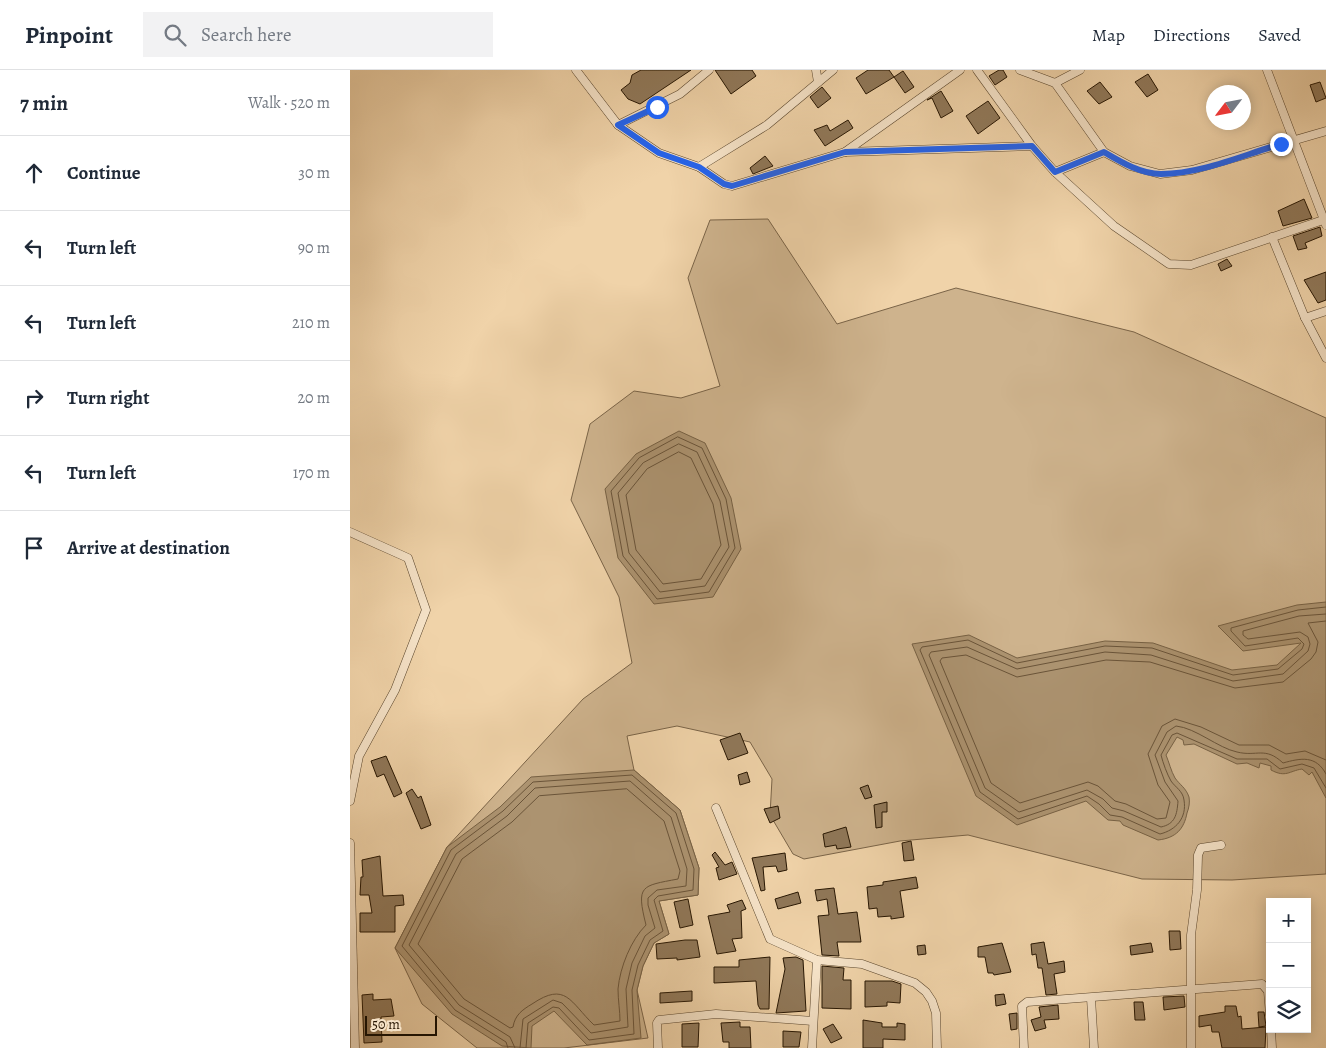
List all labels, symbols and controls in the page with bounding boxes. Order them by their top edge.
search box [143,12,493,57]
text: Pinpoint [25,19,113,51]
icon: search [161,21,189,49]
text: Search here [201,22,291,48]
text: Map [1092,23,1125,47]
text: Directions [1153,23,1230,47]
text: Saved [1258,23,1301,47]
north arrow [1206,85,1251,130]
text: 7 min [20,89,68,117]
text: Walk · 520 m [248,92,330,114]
route start [646,96,669,119]
route end [1270,133,1293,156]
icon: ahead [20,159,48,187]
text: Continue [67,160,141,186]
text: 30 m [298,162,330,184]
icon: left [20,234,48,262]
text: Turn left [67,235,136,261]
text: 90 m [298,237,330,259]
icon: left [20,309,48,337]
text: Turn left [67,310,136,336]
text: 210 m [292,312,330,334]
icon: right [20,384,48,412]
text: Turn right [67,385,149,411]
text: 20 m [297,387,330,409]
icon: left [20,459,48,487]
text: Turn left [67,460,136,486]
text: 170 m [293,462,330,484]
icon: arrive [20,534,48,562]
text: Arrive at destination [67,535,230,561]
map controls [1266,898,1311,1033]
button: + [1266,898,1311,943]
button: − [1266,943,1311,988]
button: layers [1266,988,1311,1033]
scale bar [365,1013,438,1036]
text: 50 m [372,1015,400,1034]

